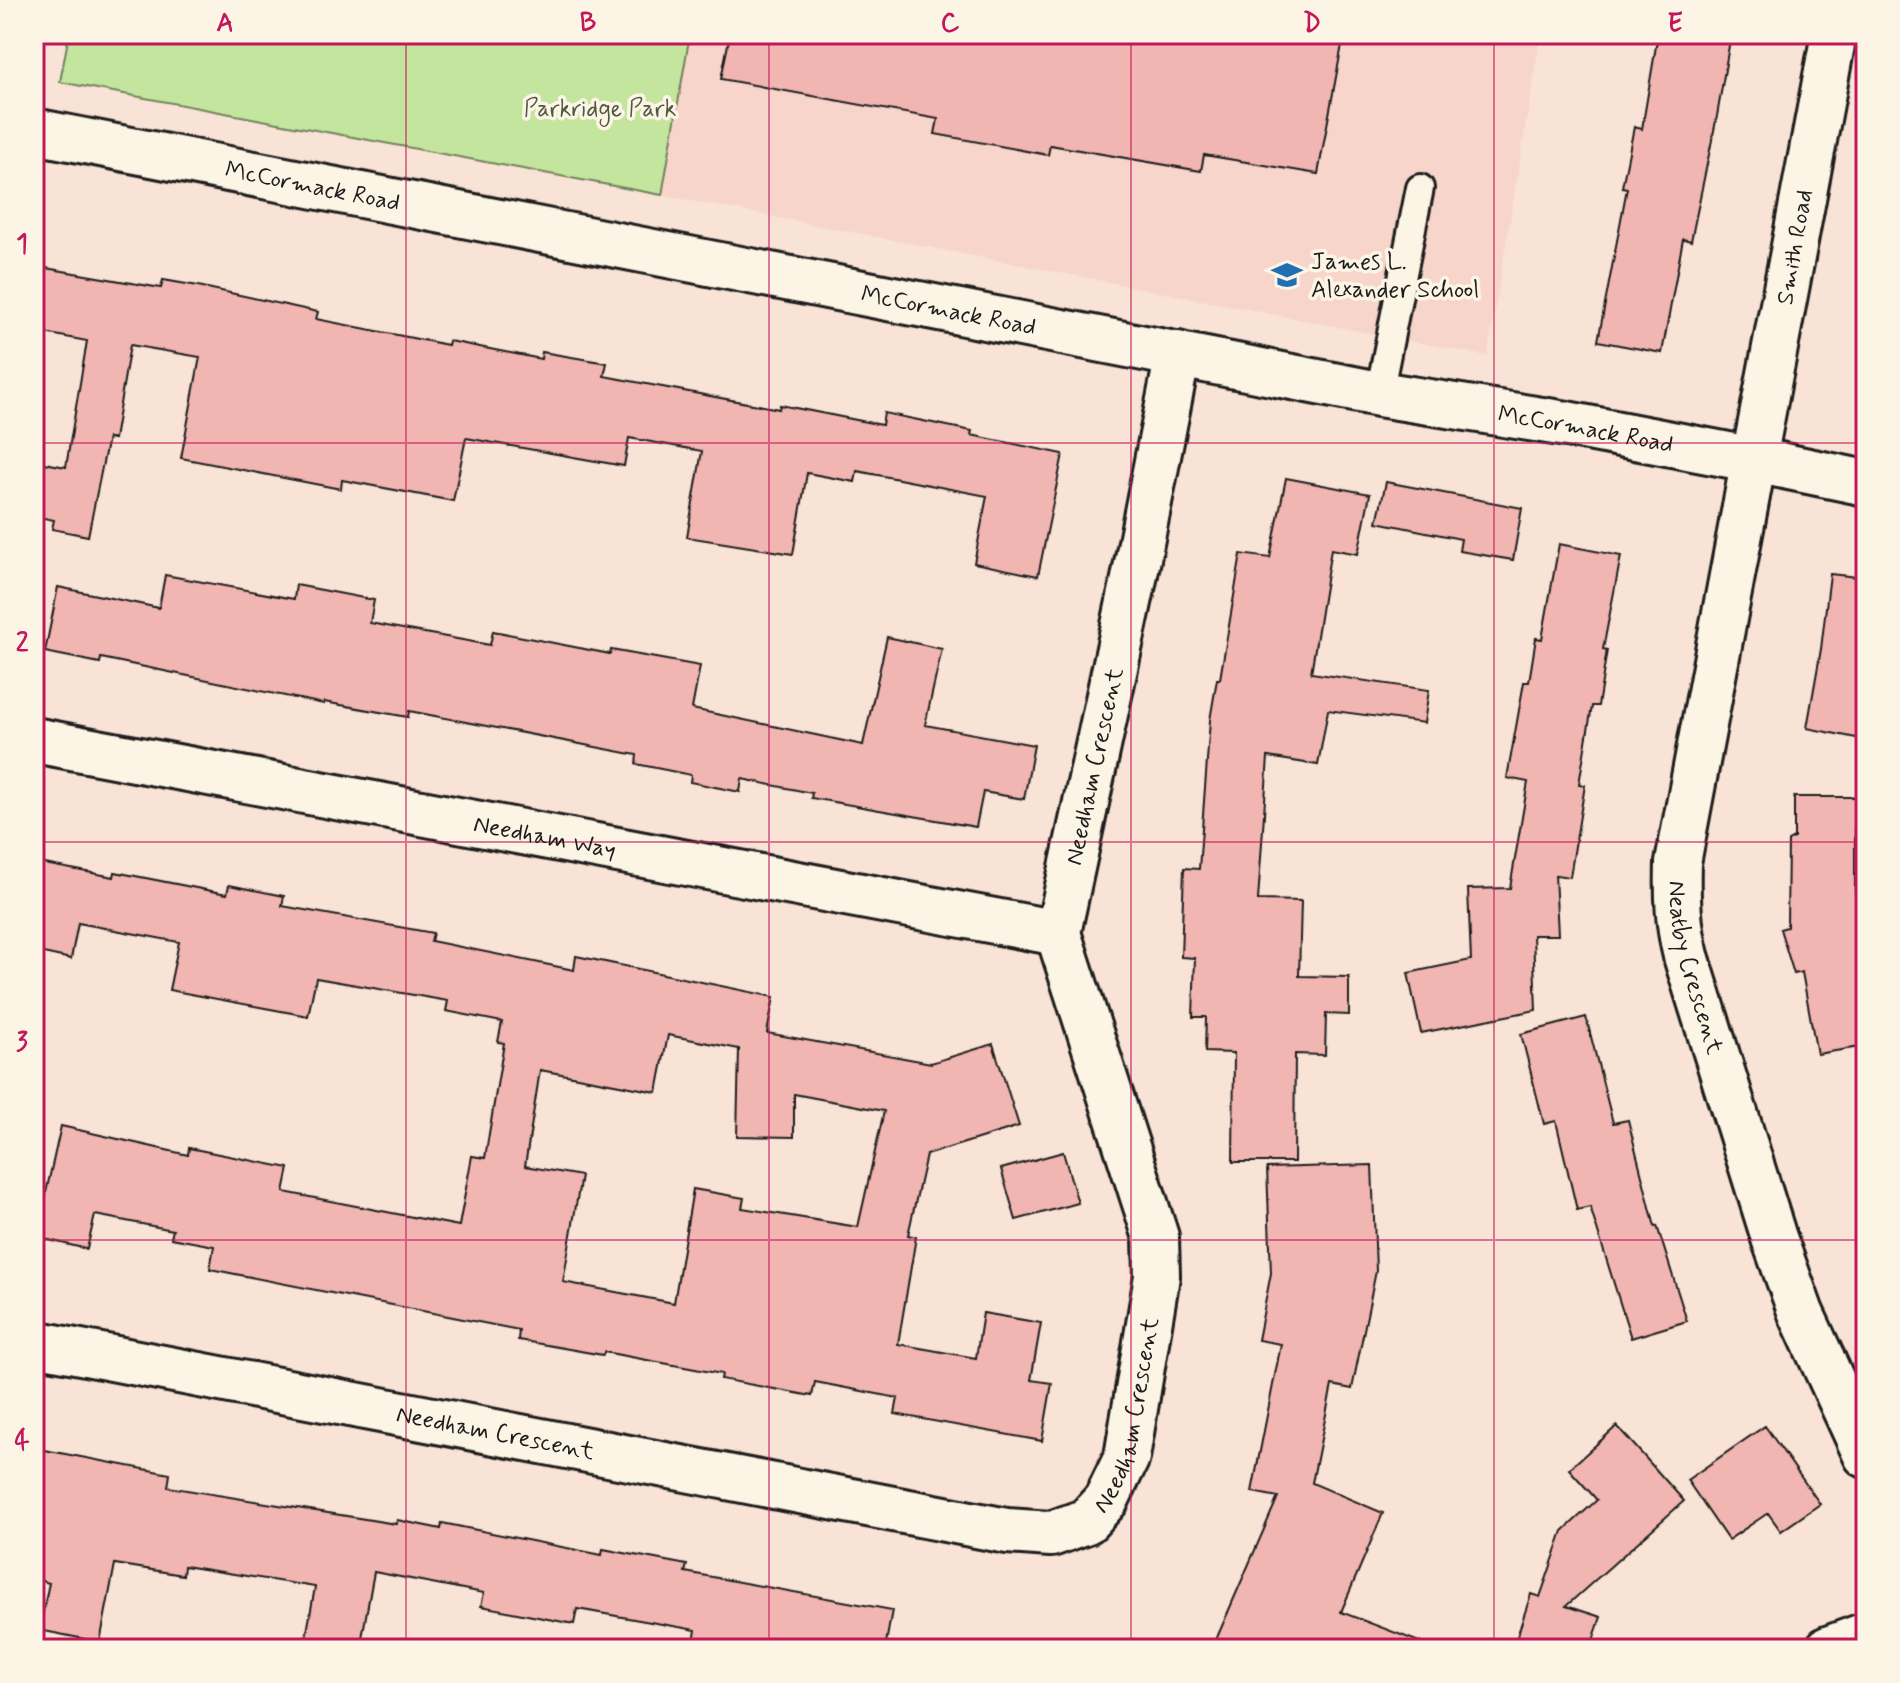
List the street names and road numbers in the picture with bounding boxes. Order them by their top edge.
street label: McCormack Road [222,155,403,219]
street label: Smith Road [1770,187,1821,307]
street label: McCormack Road [858,279,1039,344]
street label: McCormack Road [1495,399,1676,461]
street label: Needham Crescent [1059,665,1132,868]
street label: Needham Way [471,809,619,866]
street label: Neatby Crescent [1661,880,1730,1058]
street label: Needham Crescent [1087,1316,1167,1521]
street label: Needham Crescent [393,1399,597,1468]

